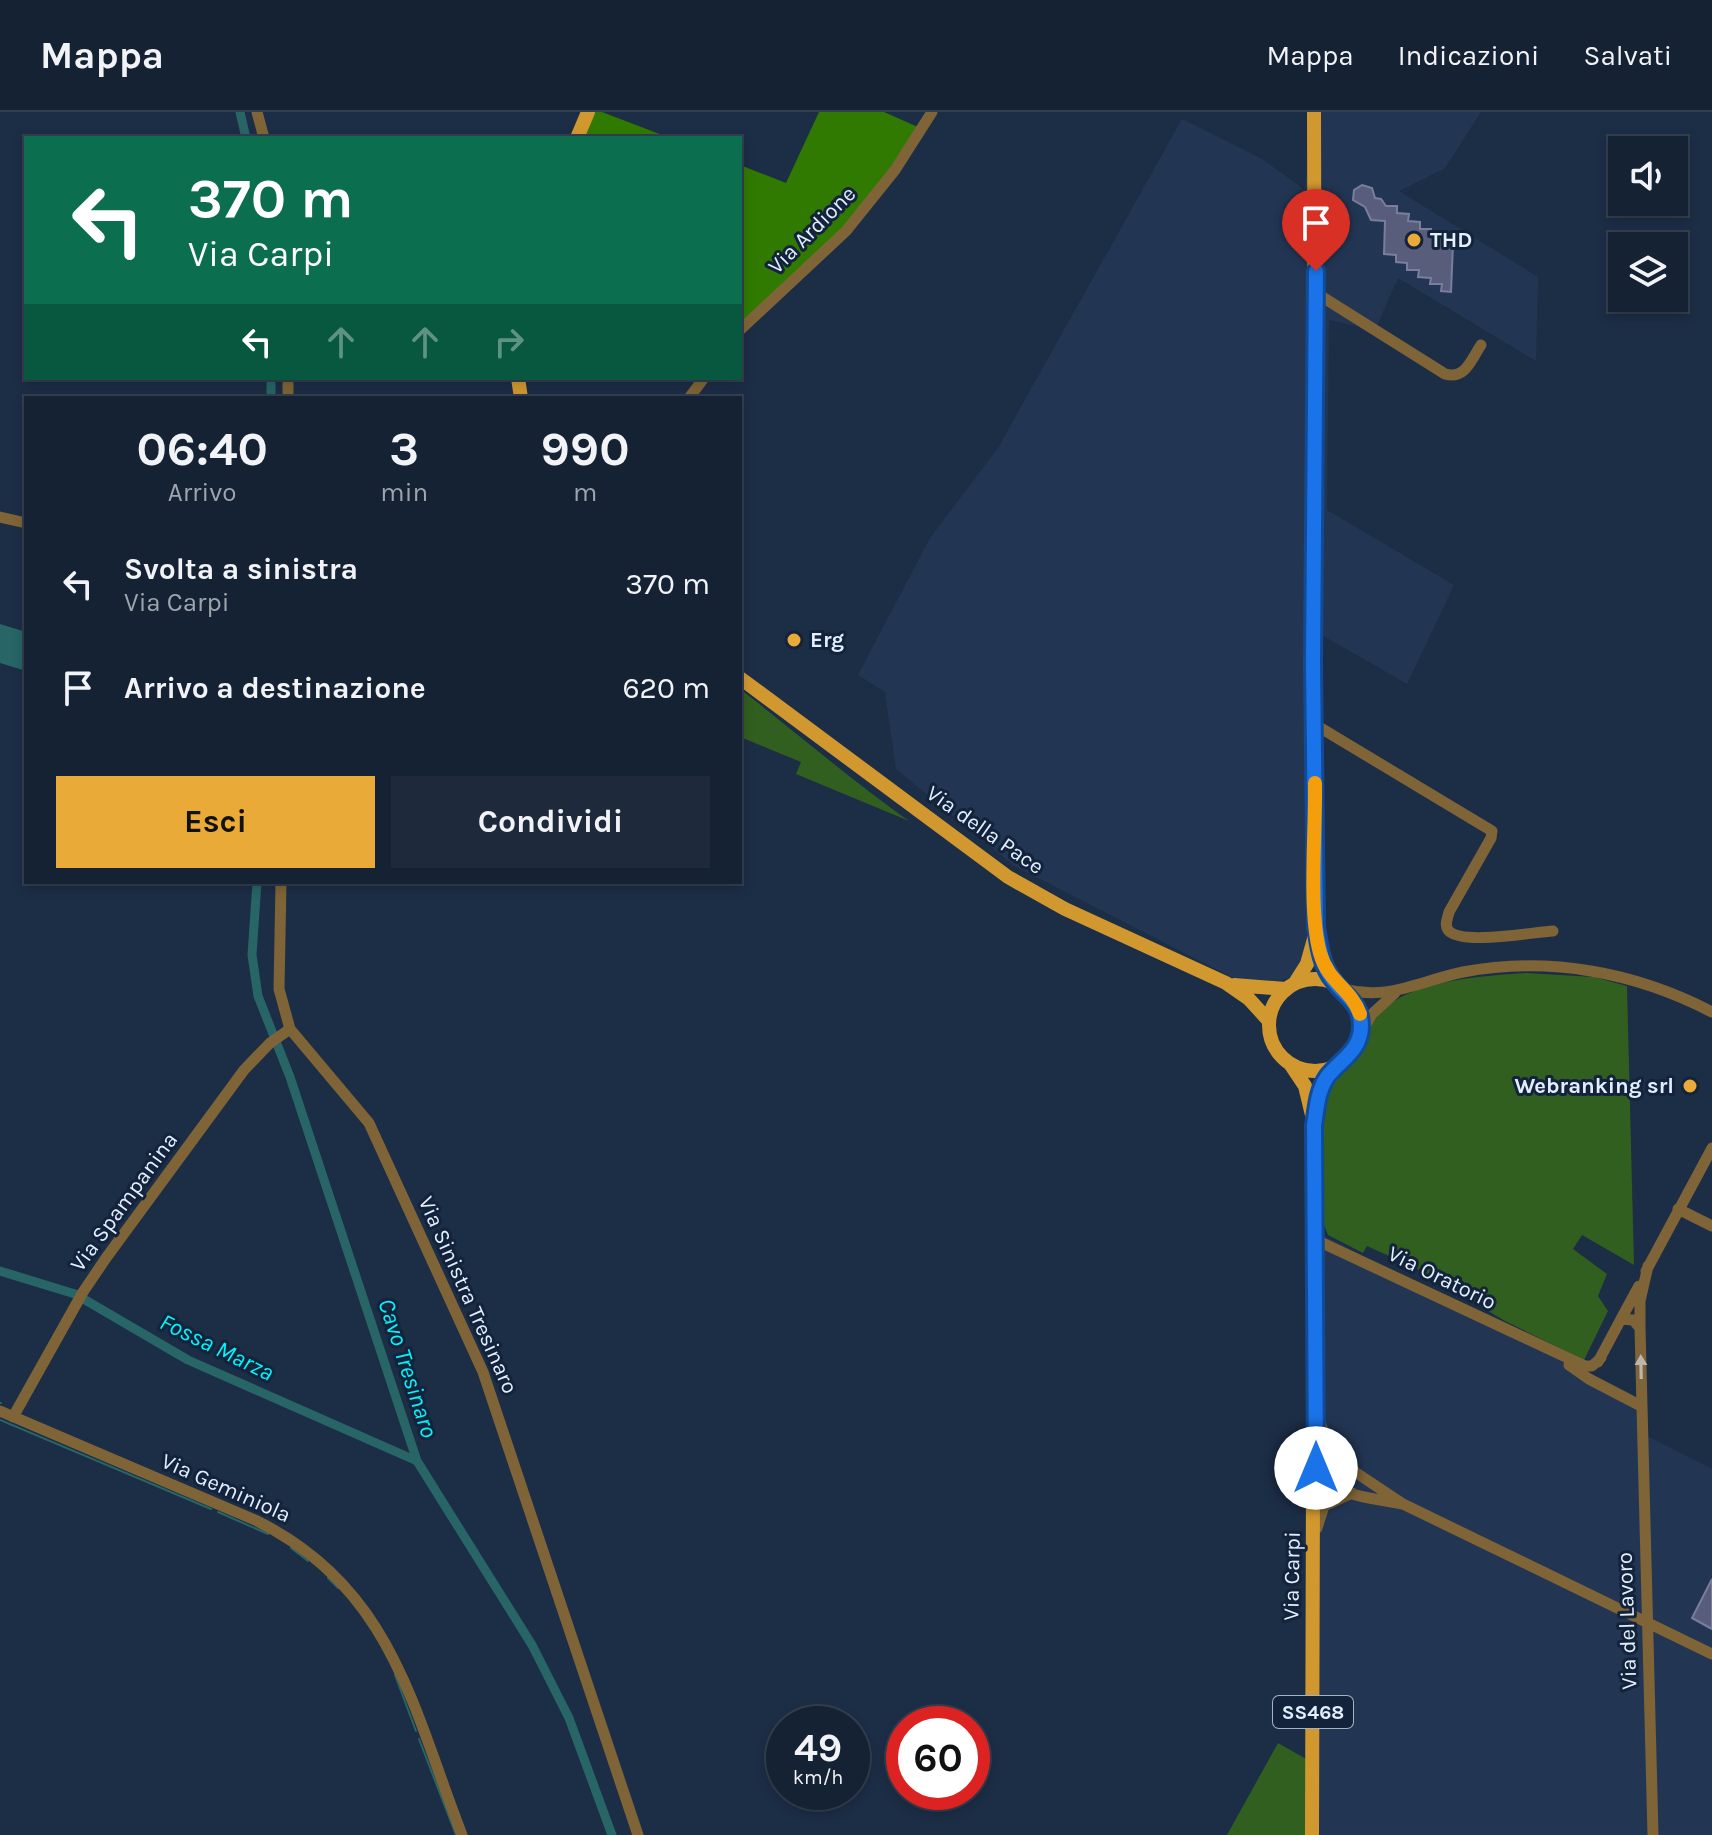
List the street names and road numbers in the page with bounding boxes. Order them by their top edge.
street label: Via Ardione [763,181,861,279]
street label: Via della Pace [921,780,1049,880]
street label: Via Spampanina [65,1127,183,1277]
street label: Via Sinistra Tresinaro [413,1192,523,1398]
street label: Via Oratorio [1384,1241,1500,1315]
street label: Via Geminiola [157,1448,295,1528]
street label: Via Carpi [1278,1531,1306,1621]
street label: Via del Lavoro [1612,1552,1642,1690]
road number: SS468 [1273,1696,1353,1728]

